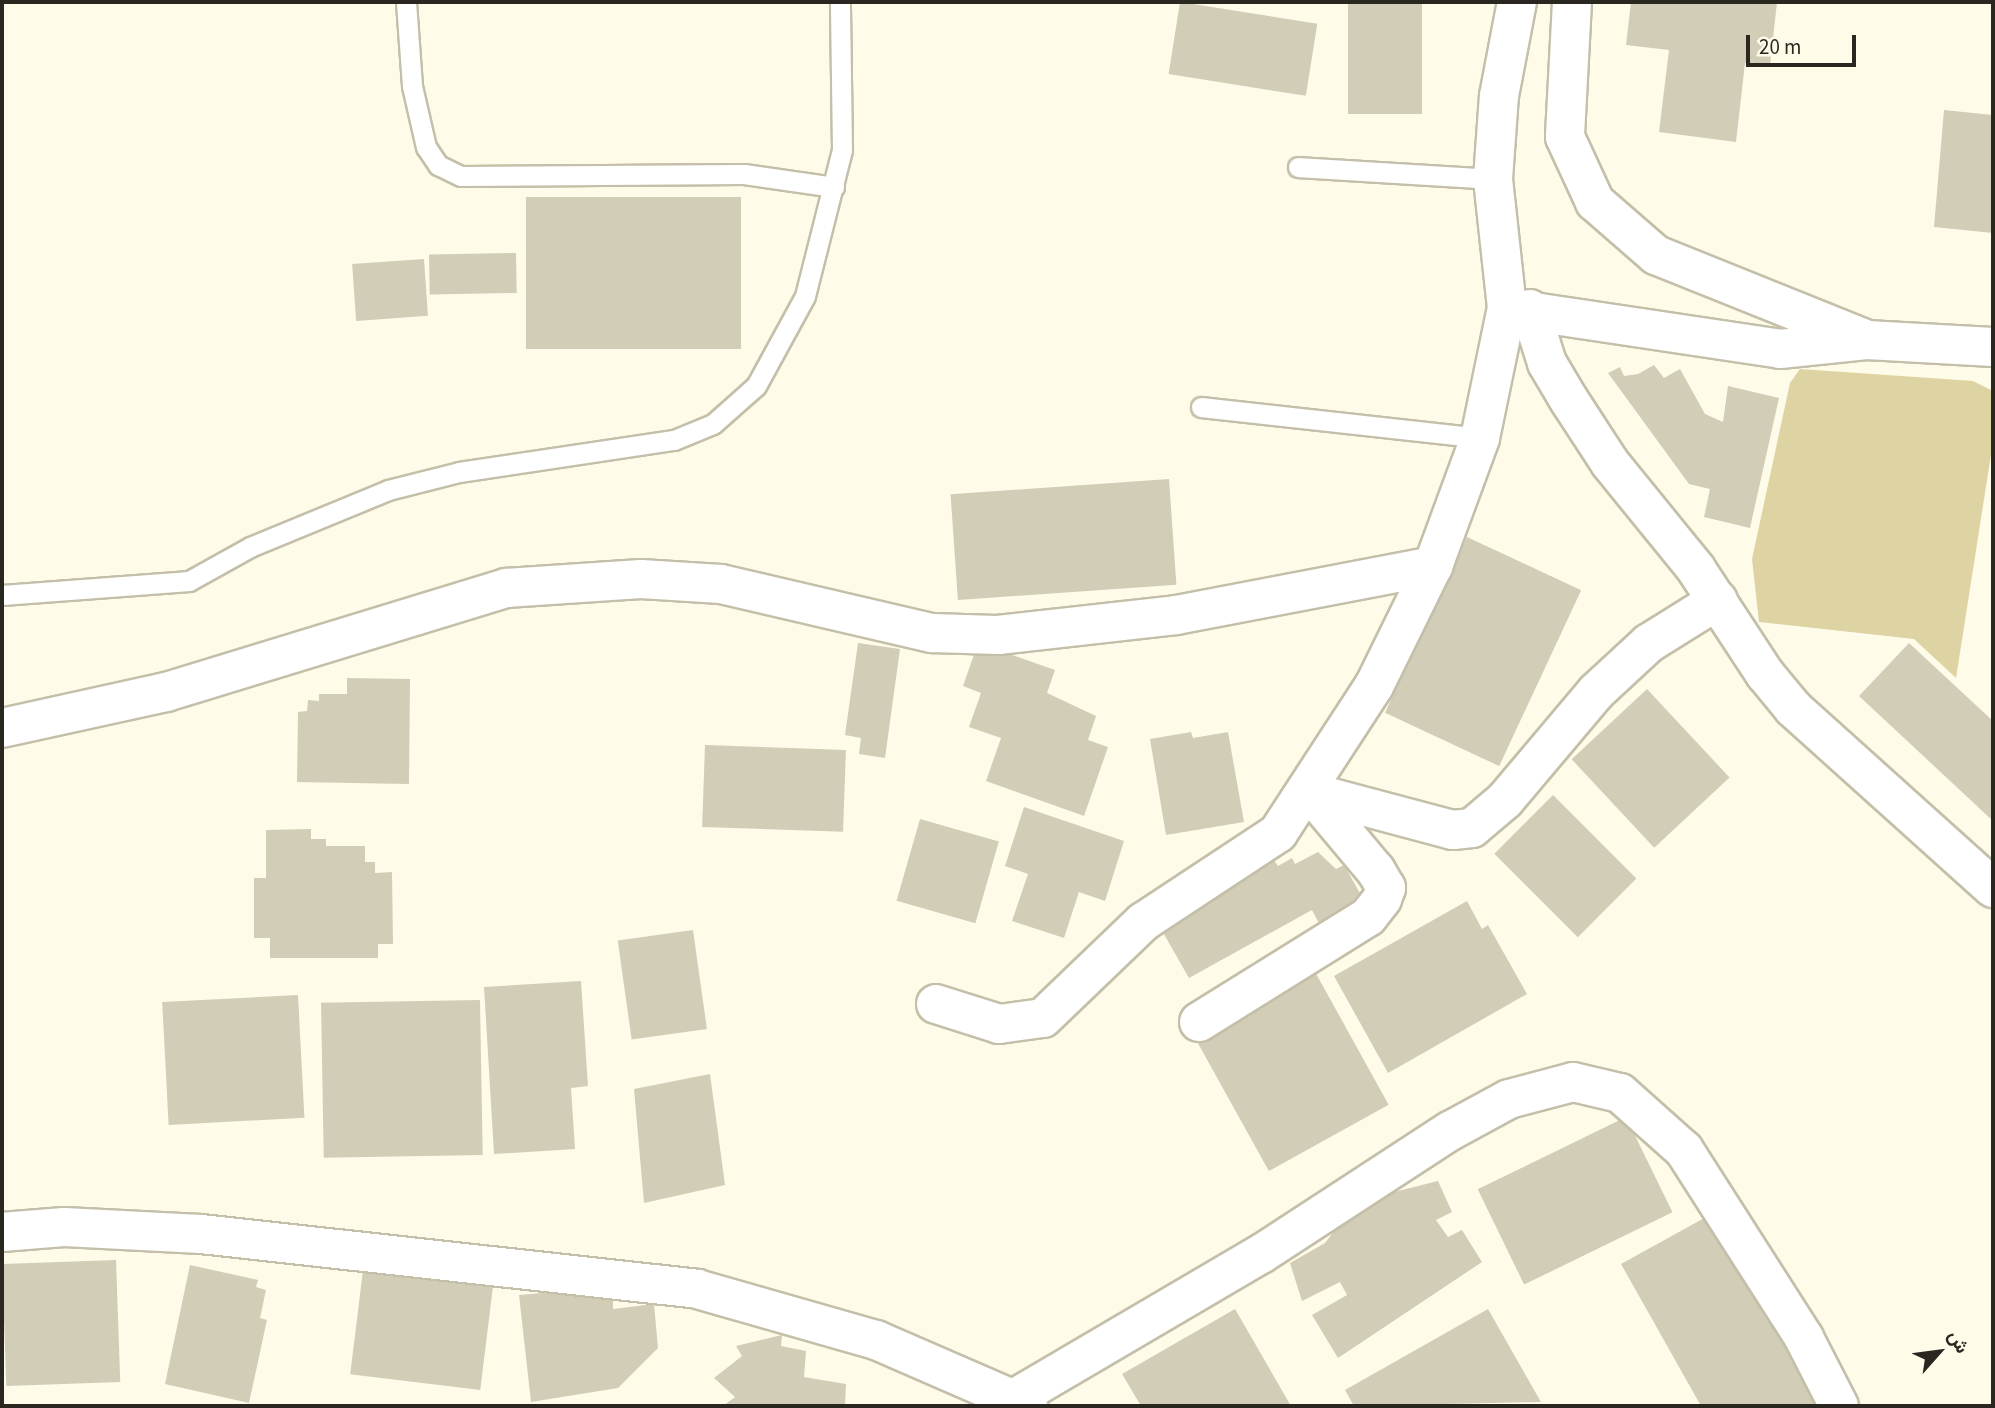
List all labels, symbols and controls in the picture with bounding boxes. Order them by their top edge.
scale bar [1750,21,1860,65]
text: 20 m [1759,32,1801,62]
north arrow [1904,1317,1974,1387]
text: ش [1941,1325,1975,1358]

